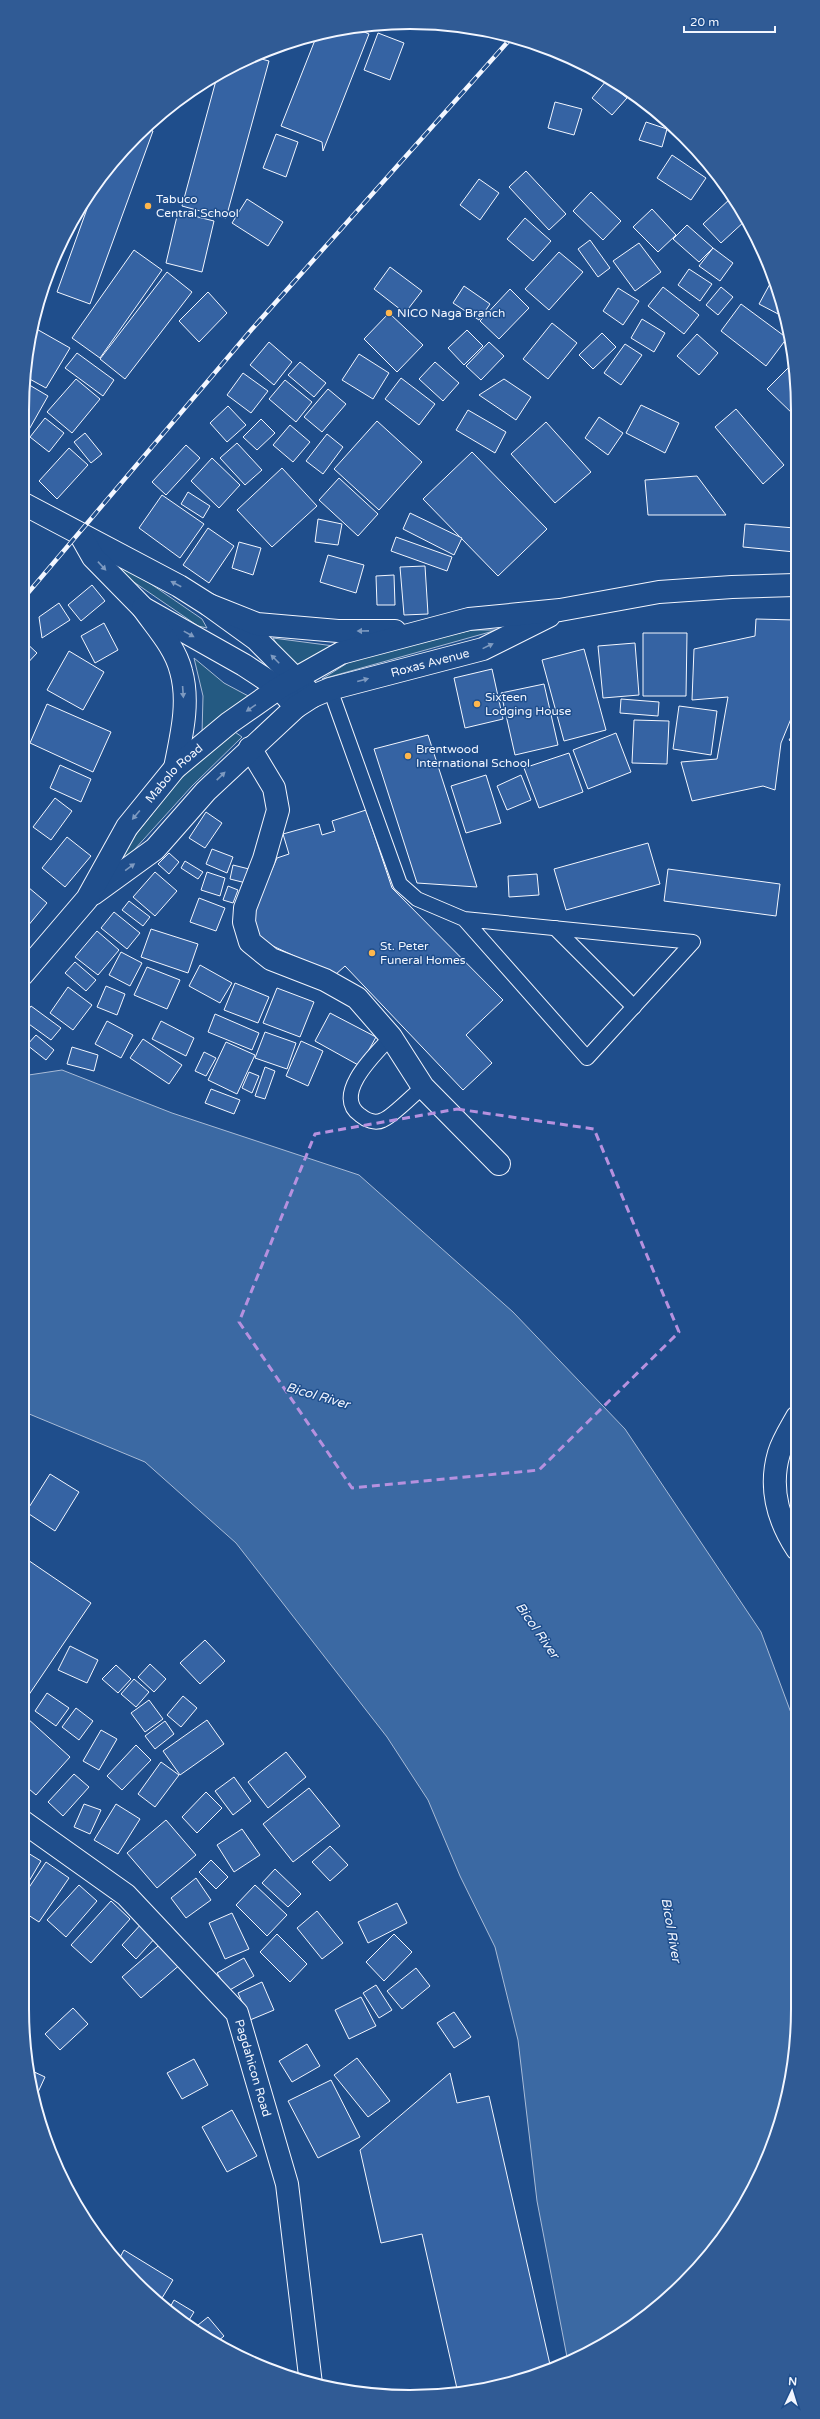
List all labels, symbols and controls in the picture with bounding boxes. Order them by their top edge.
scale bar [684,8,775,34]
text: 20 m [690,15,719,29]
place label: Tabuco Central School [156,192,239,220]
marker: Tabuco Central School [143,201,153,211]
place label: NICO Naga Branch [397,306,505,320]
marker: NICO Naga Branch [384,308,394,318]
one-way arrow [97,561,106,571]
one-way arrow [170,581,182,587]
one-way arrow [356,628,369,634]
one-way arrow [183,630,195,637]
one-way arrow [483,643,494,649]
street label: Roxas Avenue [389,646,471,680]
one-way arrow [270,654,280,663]
one-way arrow [358,677,370,683]
one-way arrow [180,686,187,698]
place label: Sixteen Lodging House [485,690,572,718]
marker: Sixteen Lodging House [472,699,482,709]
one-way arrow [246,704,256,712]
street label: Mabolo Road [143,741,206,806]
place label: Brentwood International School [416,742,530,770]
marker: Brentwood International School [403,751,413,761]
one-way arrow [216,771,226,781]
one-way arrow [132,810,141,821]
one-way arrow [125,864,135,872]
place label: St. Peter Funeral Homes [380,939,466,967]
marker: St. Peter Funeral Homes [367,948,377,958]
water label: Bicol River [284,1379,353,1413]
water label: Bicol River [512,1599,564,1664]
water label: Bicol River [657,1897,685,1966]
street label: Pagdahicon Road [232,2018,274,2118]
north arrow [772,2371,812,2411]
text: N [788,2375,798,2388]

